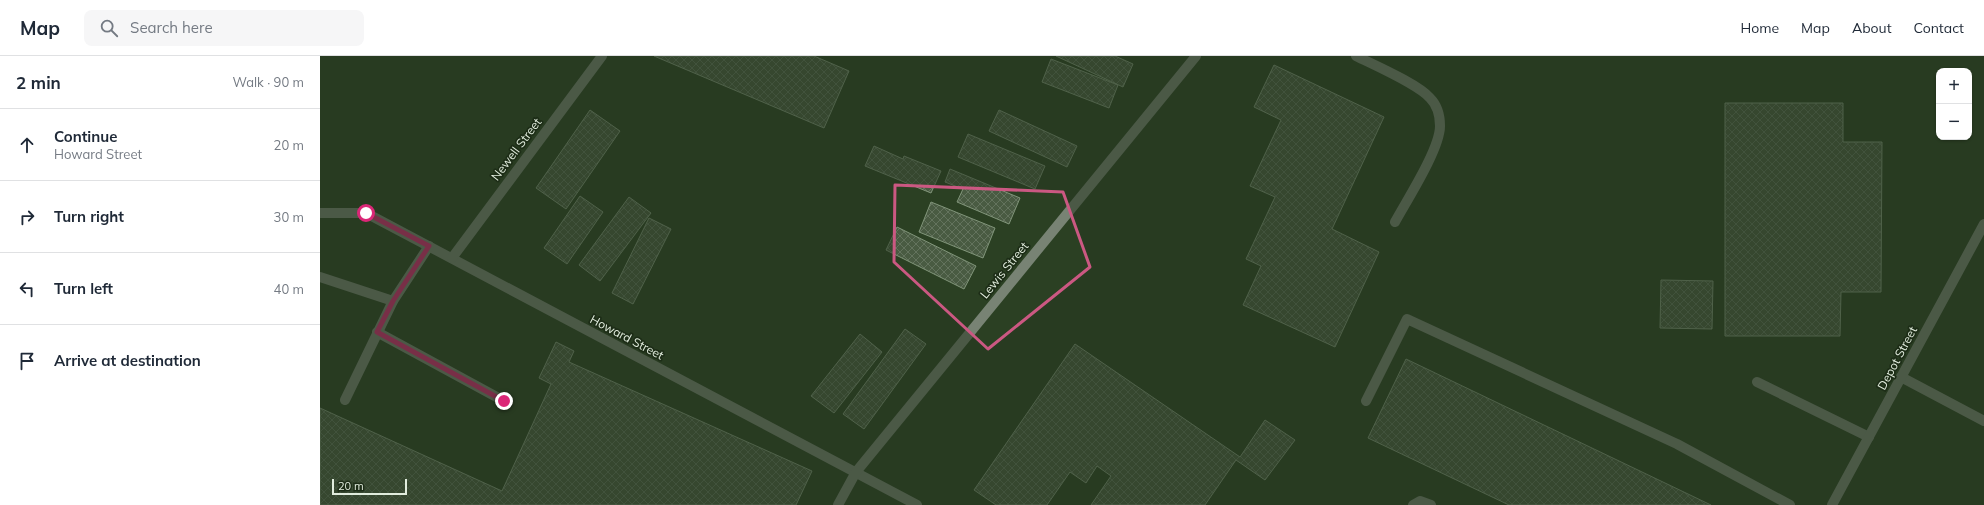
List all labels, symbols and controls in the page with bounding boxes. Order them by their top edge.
search box [84,10,364,46]
text: Map [20,16,60,40]
icon: search [98,17,120,39]
text: Search here [130,18,213,37]
text: Home [1740,19,1779,37]
text: Map [1801,19,1830,37]
text: About [1852,19,1892,37]
text: Contact [1914,19,1964,37]
map controls [1936,68,1972,140]
button: + [1936,68,1972,104]
text: 2 min [16,72,61,93]
text: Walk · 90 m [233,74,304,90]
button: − [1936,104,1972,140]
street label: Newell Street [488,115,544,183]
text: Continue [54,127,117,146]
icon: ahead [16,134,38,156]
text: 20 m [274,137,304,153]
text: Howard Street [54,146,142,162]
route start [357,204,375,222]
icon: right [16,206,38,228]
text: Turn right [54,207,124,226]
text: 30 m [274,209,304,225]
street label: Lewis Street [977,239,1031,301]
icon: left [16,278,38,300]
text: Turn left [54,279,113,298]
text: 40 m [274,281,304,297]
street label: Howard Street [588,311,666,363]
street label: Depot Street [1874,324,1920,392]
icon: arrive [16,350,38,372]
text: Arrive at destination [54,351,201,370]
route end [495,392,513,410]
scale bar [332,477,407,496]
text: 20 m [338,479,364,493]

